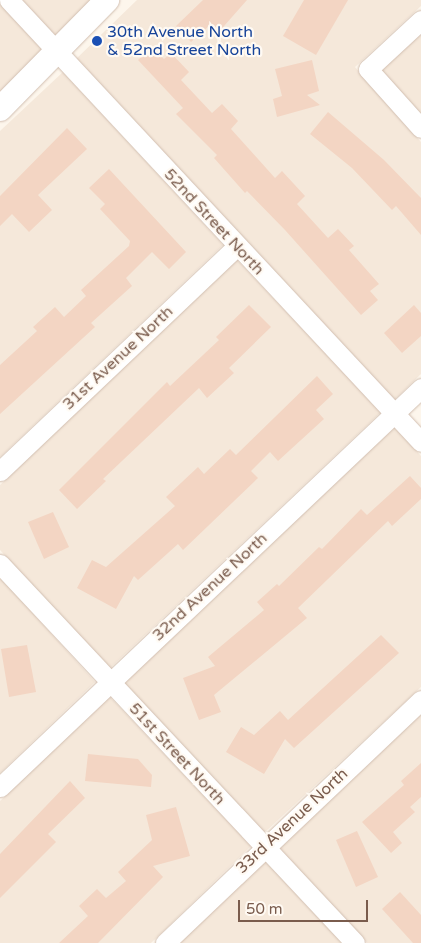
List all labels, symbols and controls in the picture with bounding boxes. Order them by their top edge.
place label: 30th Avenue North & 52nd Street North [107,22,261,60]
marker: 30th Avenue North & 52nd Street North [91,35,103,47]
street label: 52nd Street North [160,165,268,279]
street label: 31st Avenue North [59,302,177,414]
street label: 32nd Avenue North [149,529,271,645]
street label: 51st Street North [125,699,229,809]
street label: 33rd Avenue North [232,764,352,878]
scale bar [241,890,371,922]
text: 50 m [246,900,283,918]

